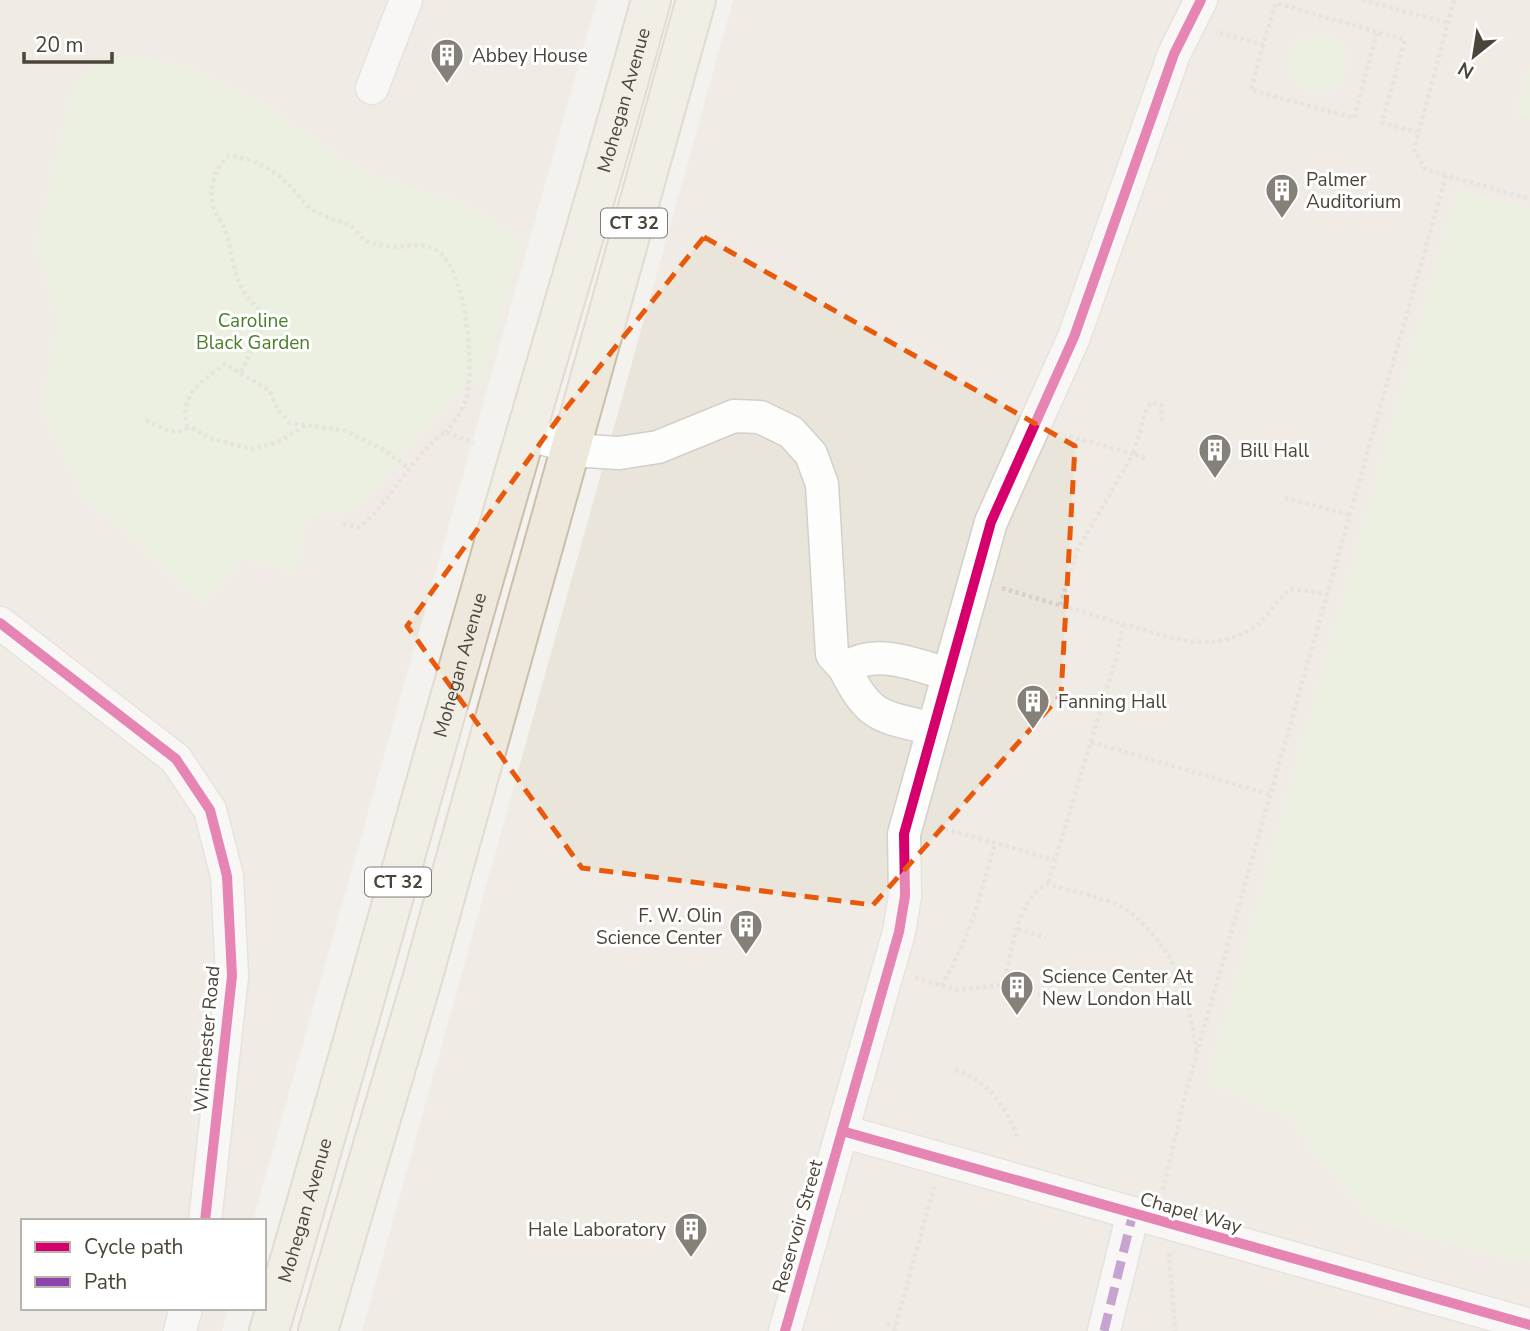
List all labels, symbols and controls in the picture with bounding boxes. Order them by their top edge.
scale bar [24,21,112,65]
north arrow [1439,21,1509,91]
street label: Mohegan Avenue [591,25,657,176]
text: 20 m [35,31,84,59]
building icon: Abbey House [428,36,466,85]
place label: Abbey House [472,43,588,69]
text: N [1453,55,1479,85]
place label: Palmer Auditorium [1306,167,1401,215]
building icon: Palmer Auditorium [1263,171,1301,220]
road number: CT 32 [601,208,667,238]
park label: Caroline Black Garden [196,308,310,356]
building icon: Bill Hall [1196,431,1234,480]
place label: Bill Hall [1240,438,1310,464]
street label: Mohegan Avenue [427,590,493,740]
building icon: Fanning Hall [1014,682,1052,731]
place label: Fanning Hall [1058,689,1167,715]
road number: CT 32 [365,868,431,897]
place label: F. W. Olin Science Center [596,903,722,951]
building icon: F. W. Olin Science Center [727,907,765,956]
place label: Science Center At New London Hall [1042,964,1193,1012]
street label: Winchester Road [188,965,226,1114]
building icon: Science Center At New London Hall [998,968,1036,1017]
street label: Mohegan Avenue [272,1135,339,1286]
street label: Reservoir Street [767,1156,829,1296]
street label: Chapel Way [1137,1186,1245,1240]
building icon: Hale Laboratory [672,1210,710,1259]
place label: Hale Laboratory [528,1217,666,1243]
legend [21,1219,266,1310]
text: Cycle path [84,1233,183,1261]
text: Path [84,1268,127,1296]

